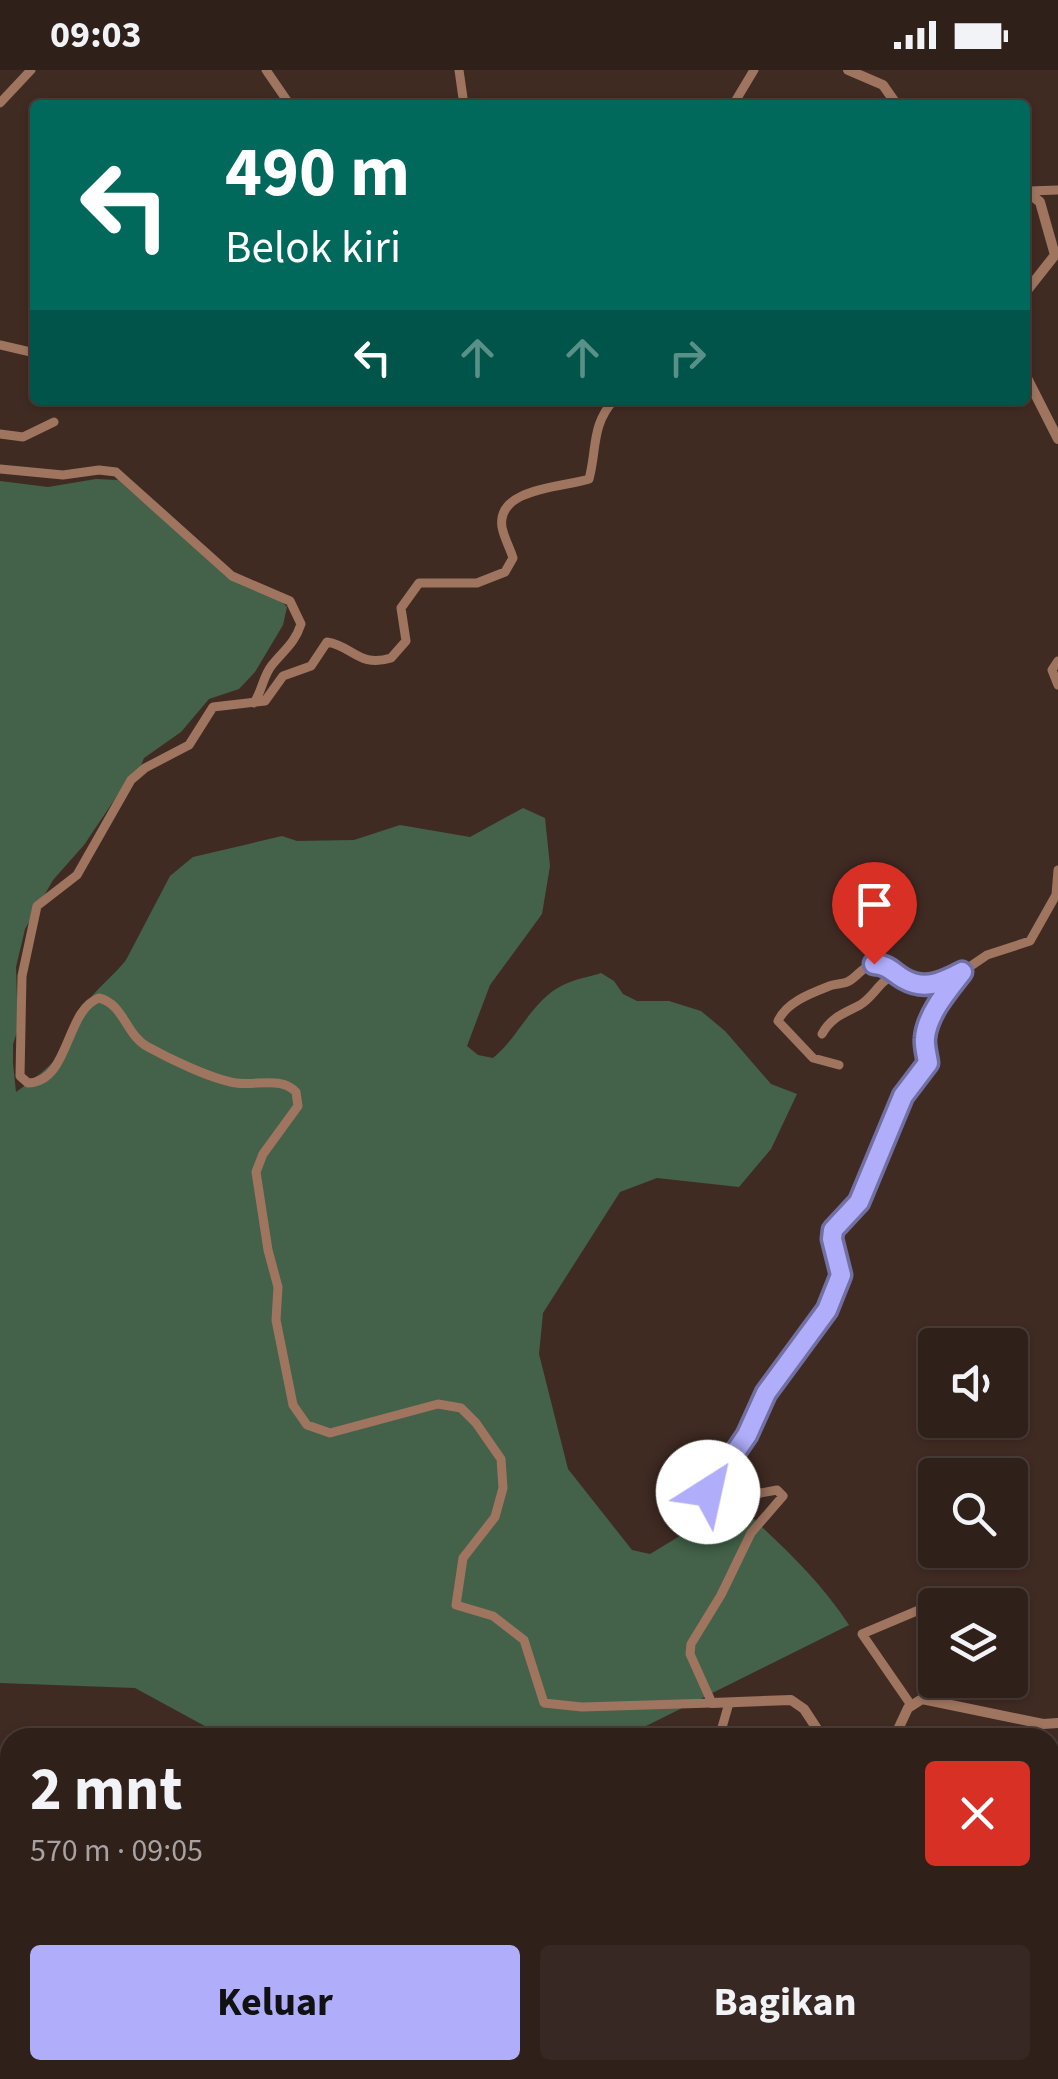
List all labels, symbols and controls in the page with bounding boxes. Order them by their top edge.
text: 09:03 [50,8,142,62]
text: 490 m [225,123,410,223]
icon: left [60,140,190,270]
text: Belok kiri [225,216,401,280]
icon: left [345,330,400,385]
icon: ahead [450,330,505,385]
icon: ahead [555,330,610,385]
icon: right [660,330,715,385]
pin [832,862,917,965]
icon: arrive [847,877,902,932]
map controls [918,1328,1028,1698]
button: sound [918,1328,1028,1438]
position arrow [656,1440,760,1544]
button: search [918,1458,1028,1568]
button: layers [918,1588,1028,1698]
text: 2 mnt [30,1748,182,1833]
button: close [925,1761,1030,1866]
text: 570 m · 09:05 [30,1828,203,1874]
button: Keluar [30,1945,520,2060]
button: Bagikan [540,1945,1030,2060]

